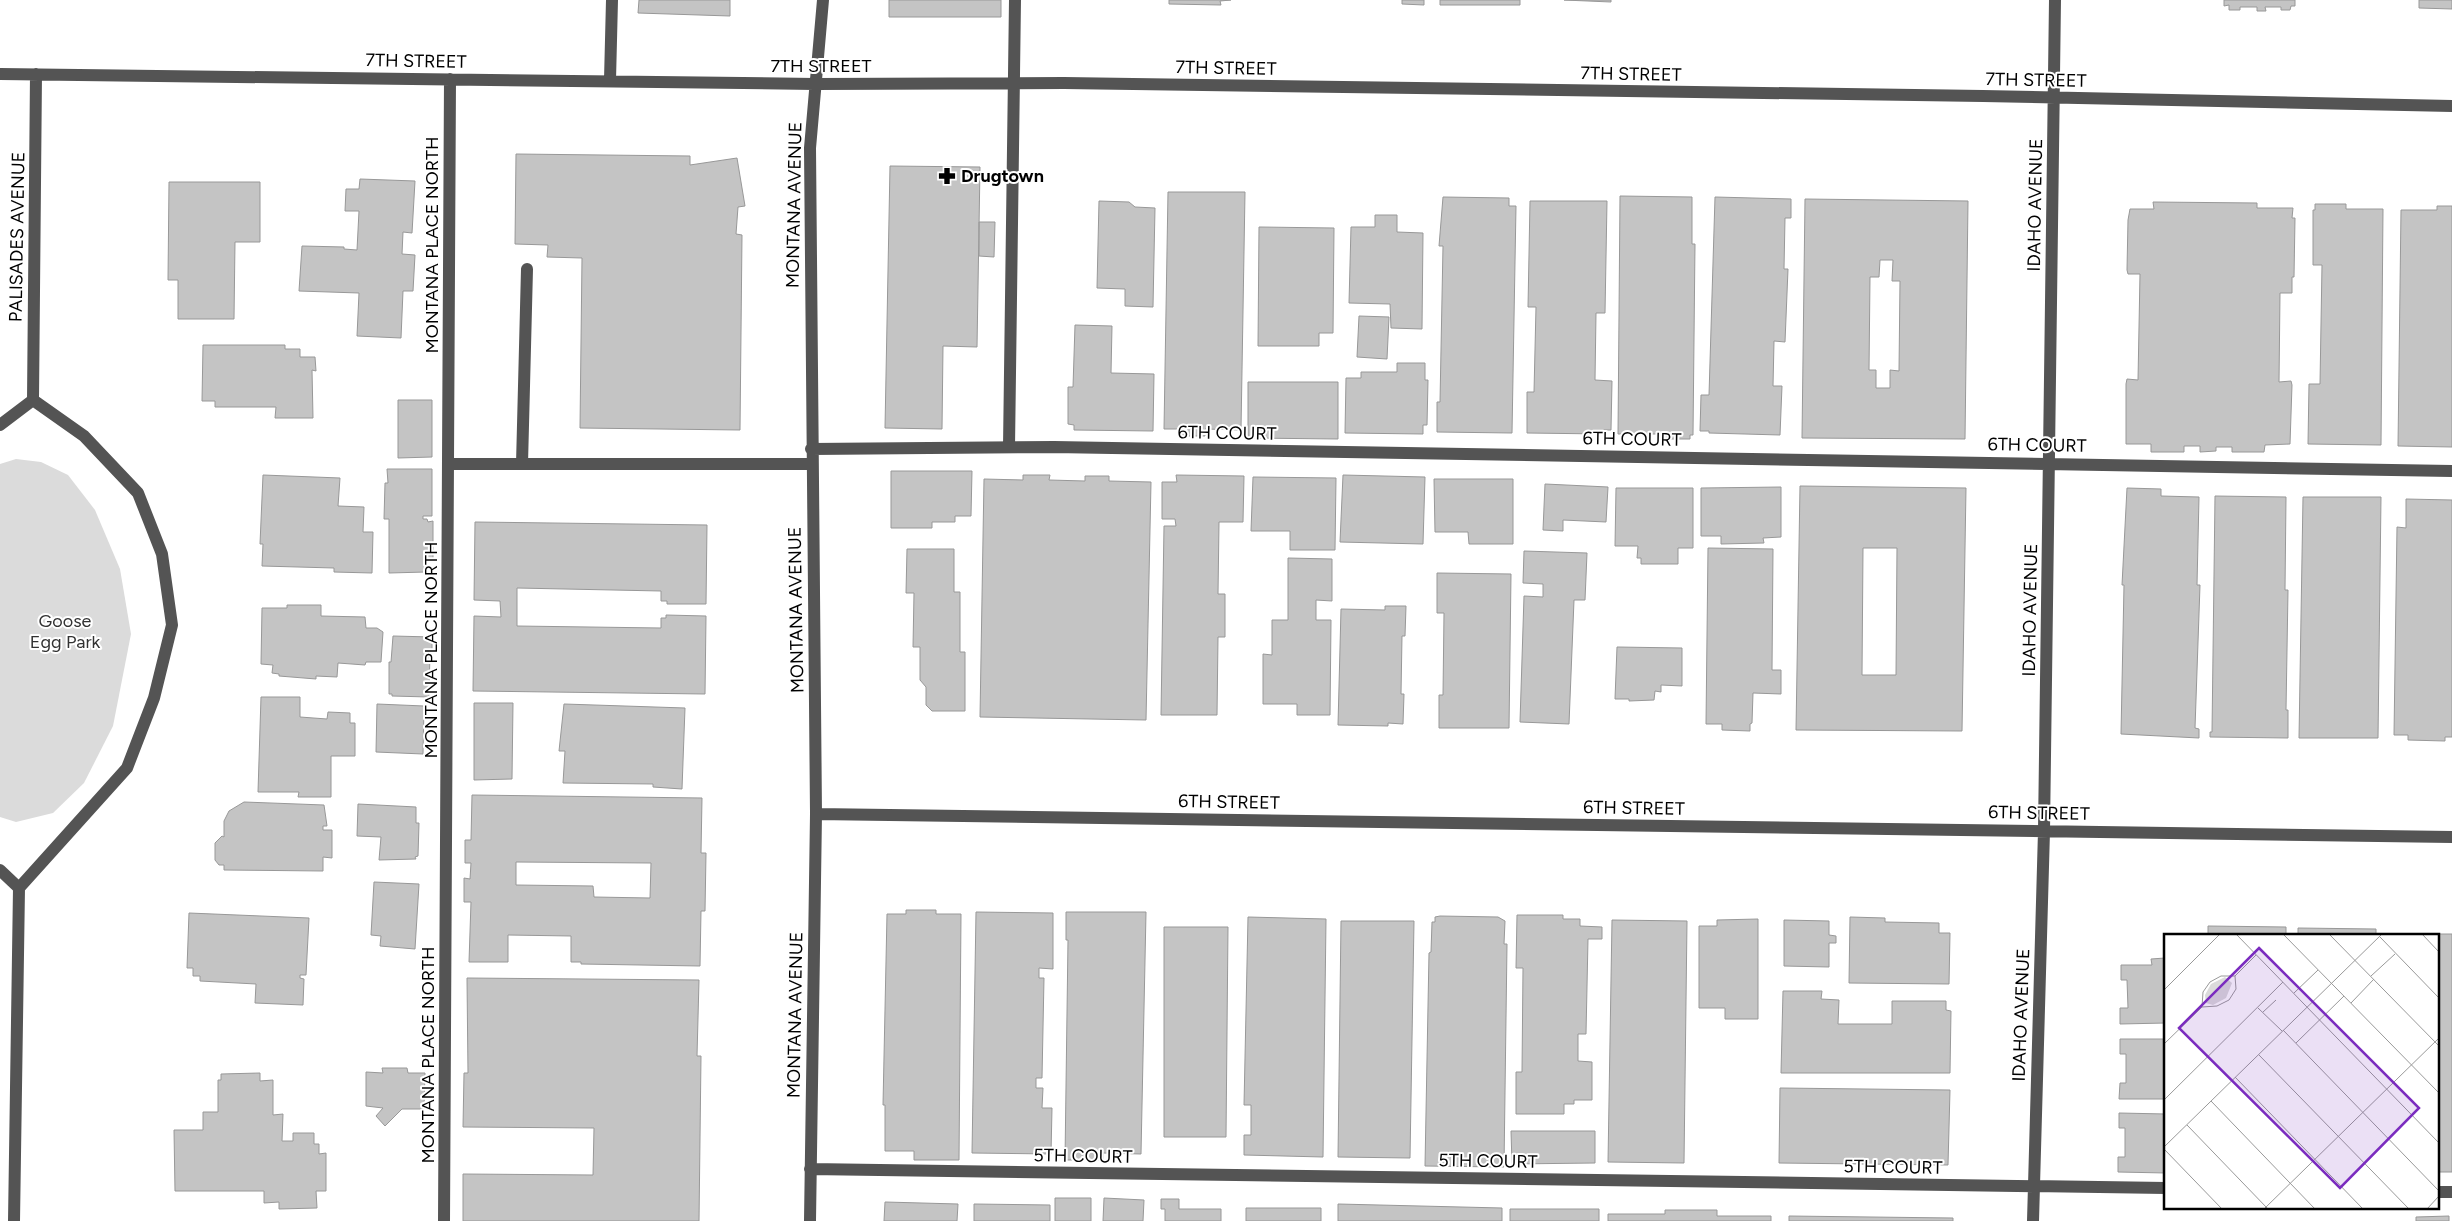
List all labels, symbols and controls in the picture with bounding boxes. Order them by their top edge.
street label: 7TH STREET [365,49,467,73]
street label: 7TH STREET [770,55,872,77]
street label: 7TH STREET [1175,56,1277,80]
street label: 7TH STREET [1580,62,1682,86]
street label: 7TH STREET [1985,68,2087,92]
street label: MONTANA AVENUE [782,122,806,288]
street label: MONTANA PLACE NORTH [421,137,443,353]
street label: IDAHO AVENUE [2023,138,2047,272]
street label: PALISADES AVENUE [5,152,29,322]
place label: Drugtown [961,165,1044,187]
pharmacy icon: Drugtown [937,166,957,186]
street label: 6TH COURT [1177,421,1277,445]
street label: 6TH COURT [1582,427,1682,451]
street label: 6TH COURT [1987,433,2087,457]
street label: MONTANA AVENUE [784,527,808,693]
street label: MONTANA PLACE NORTH [420,542,442,758]
street label: IDAHO AVENUE [2018,543,2042,677]
park label: Goose Egg Park [30,610,100,653]
street label: 6TH STREET [1178,790,1280,814]
street label: 6TH STREET [1583,796,1685,820]
street label: 6TH STREET [1988,801,2090,825]
street label: MONTANA AVENUE [783,932,807,1098]
inset map [2164,934,2440,1208]
street label: MONTANA PLACE NORTH [417,947,439,1163]
street label: IDAHO AVENUE [2008,948,2034,1082]
street label: 5TH COURT [1033,1144,1133,1168]
street label: 5TH COURT [1438,1149,1538,1173]
street label: 5TH COURT [1843,1155,1943,1179]

